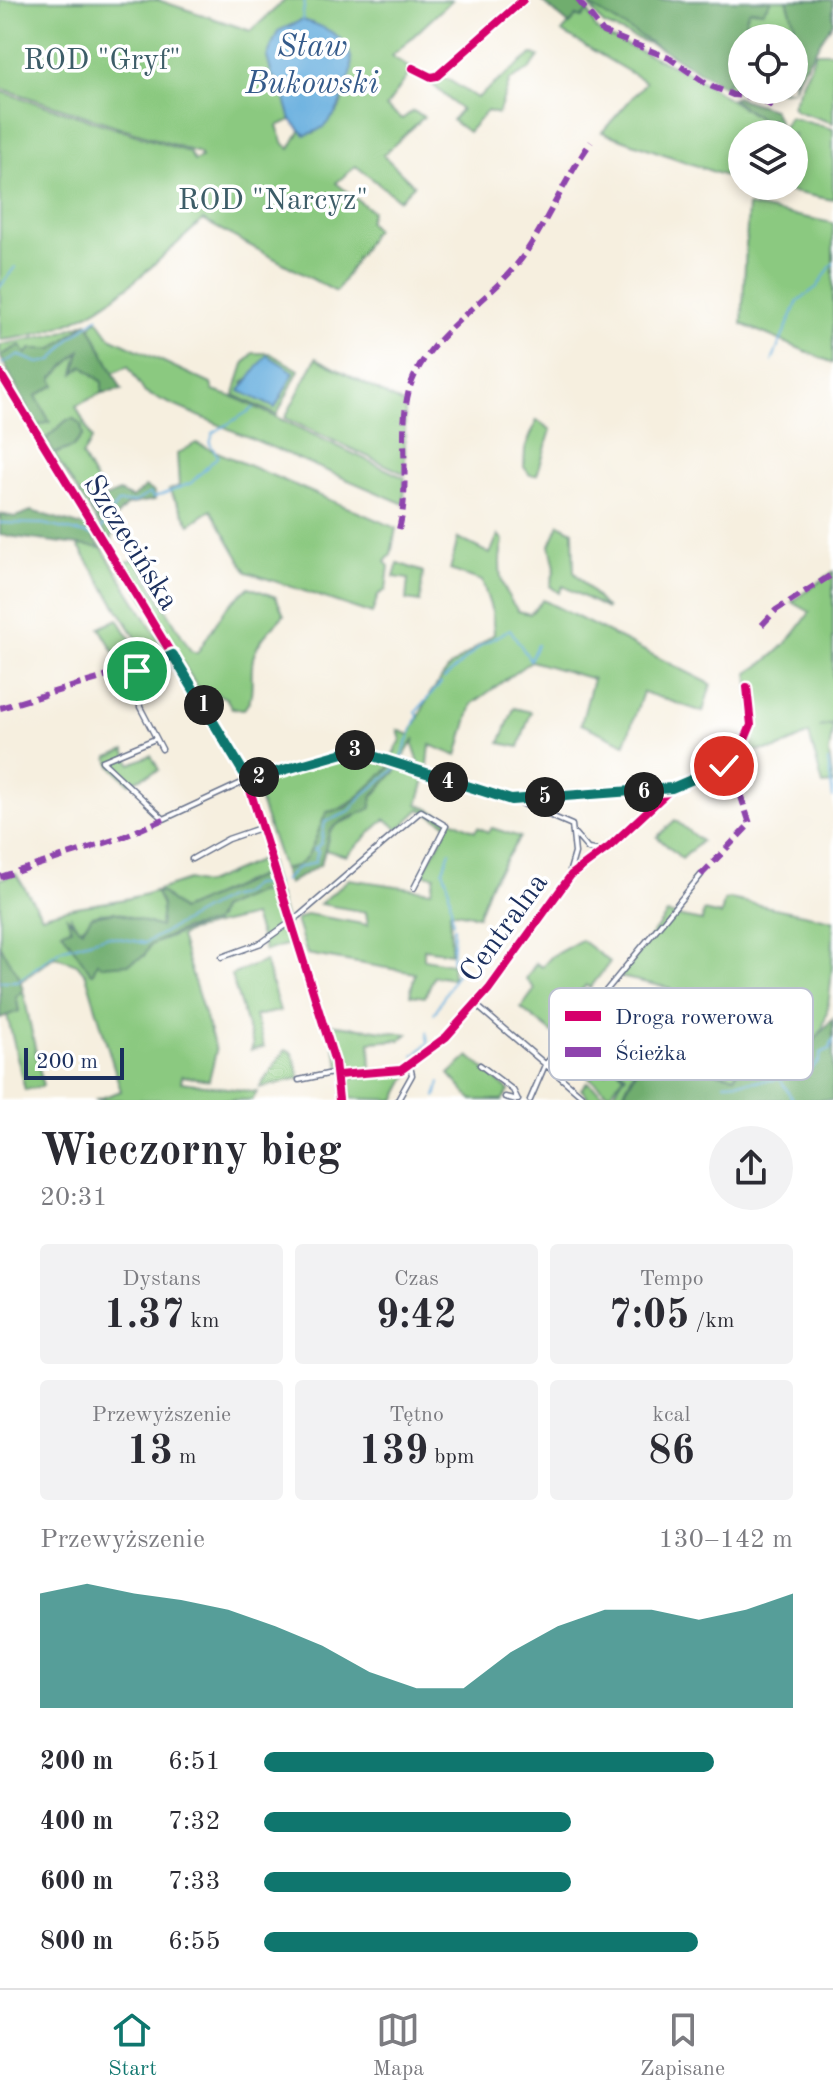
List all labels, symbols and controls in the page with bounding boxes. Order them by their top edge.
map controls [728,24,808,200]
button: locate [728,24,808,104]
water label: Staw Bukowski [244,32,379,101]
park label: ROD "Gryf" [23,46,181,76]
button: layers [728,120,808,200]
park label: ROD "Narcyz" [178,186,368,216]
street label: Szczecińska [77,470,184,616]
pin [103,637,171,705]
icon: arrive [115,649,159,693]
pin: 1 [184,685,224,725]
text: 1 [198,694,210,716]
pin: 3 [335,730,375,770]
pin [690,732,758,800]
text: 3 [349,739,361,761]
icon: check [702,744,746,788]
pin: 2 [239,757,279,797]
pin: 4 [428,762,468,802]
text: 2 [253,766,265,788]
text: 4 [442,771,454,793]
pin: 6 [624,772,664,812]
pin: 5 [525,777,565,817]
text: 6 [638,781,650,803]
text: 5 [539,786,551,808]
street label: Centralna [455,868,554,988]
legend [549,988,813,1080]
text: Droga rowerowa [615,1007,774,1029]
text: Ścieżka [615,1039,686,1065]
scale bar [24,1044,124,1080]
text: 200 m [36,1051,98,1073]
button: share [709,1126,793,1210]
text: Wieczorny bieg [40,1130,342,1174]
text: 20:31 [40,1185,108,1211]
text: Dystans [122,1268,201,1290]
text: Czas [394,1268,439,1290]
text: Tempo [639,1268,704,1290]
text: 1.37 [104,1297,184,1337]
text: 9:42 [376,1297,457,1337]
text: 7:05 [609,1297,689,1337]
text: km [184,1310,219,1332]
text: /km [689,1310,734,1332]
text: Przewyższenie [92,1404,231,1426]
text: Tętno [389,1404,444,1426]
text: kcal [653,1404,690,1426]
text: 13 [126,1433,173,1473]
text: 139 [359,1433,428,1473]
text: 86 [648,1433,695,1473]
text: m [173,1446,197,1468]
text: bpm [428,1446,474,1468]
text: Przewyższenie [40,1527,205,1553]
text: 130–142 m [658,1527,793,1553]
text: 200 m [40,1749,113,1775]
text: 6:51 [168,1749,221,1775]
text: 400 m [40,1809,113,1835]
text: 7:32 [168,1809,221,1835]
text: 600 m [40,1869,113,1895]
text: 7:33 [168,1869,221,1895]
text: 800 m [40,1929,113,1955]
text: 6:55 [168,1929,221,1955]
tab: Start [108,2008,157,2083]
tab: Mapa [373,2008,424,2083]
tab: Zapisane [640,2008,725,2083]

